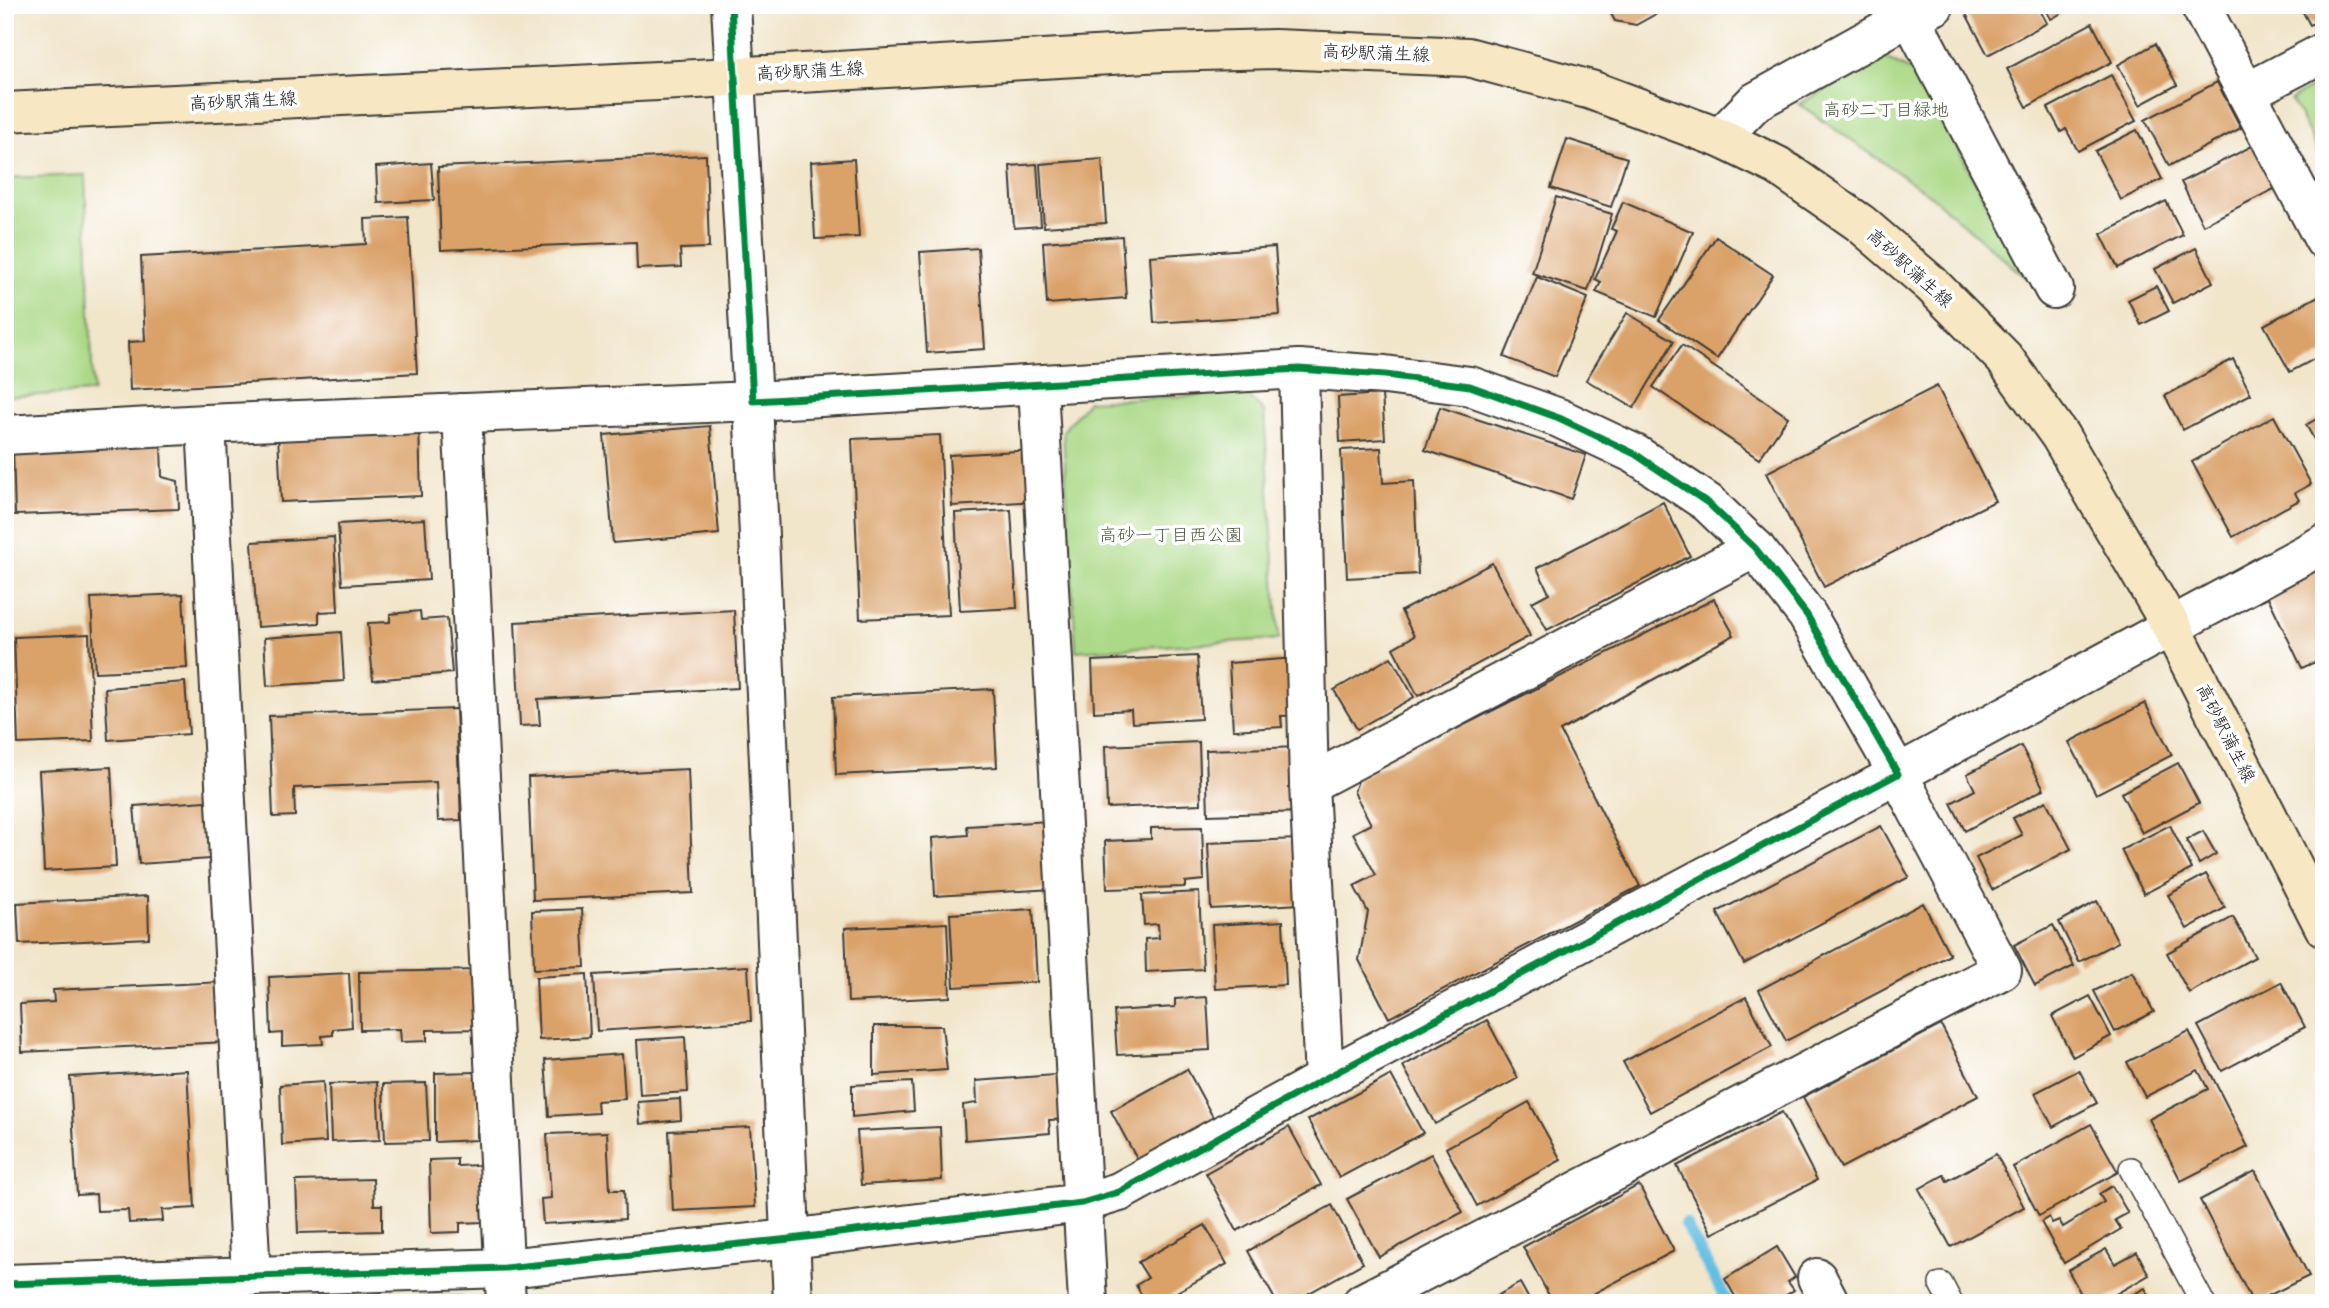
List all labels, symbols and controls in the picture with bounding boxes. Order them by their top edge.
street label: 高砂駅蒲生線 [1322,39,1430,67]
street label: 高砂駅蒲生線 [755,56,865,86]
street label: 高砂駅蒲生線 [188,86,298,116]
park label: 高砂二丁目緑地 [1823,98,1949,122]
street label: 高砂駅蒲生線 [1862,223,1958,313]
park label: 高砂一丁目西公園 [1099,523,1243,547]
street label: 高砂駅蒲生線 [2191,679,2261,787]

